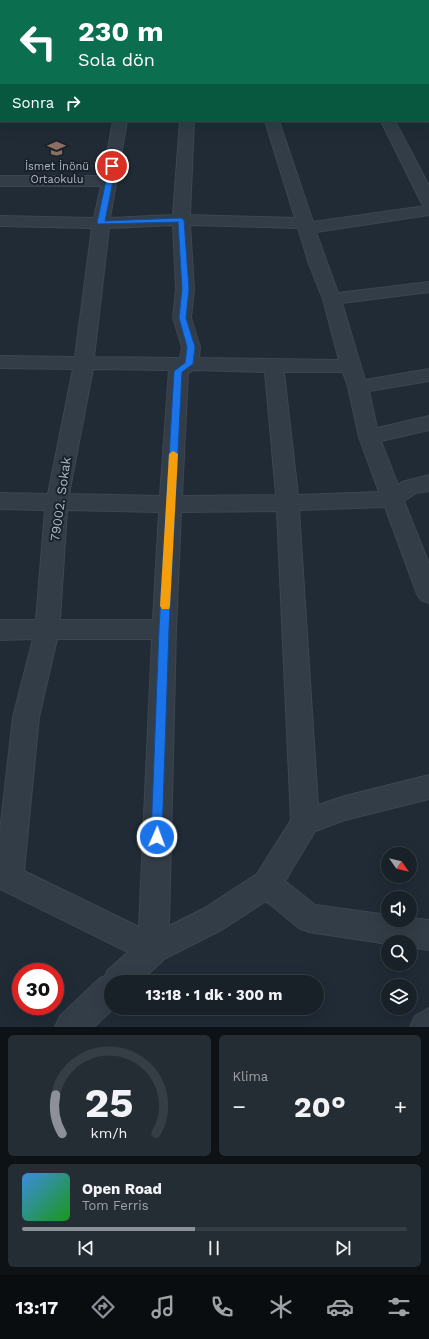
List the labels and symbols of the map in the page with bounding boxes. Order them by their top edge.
school or university icon: İsmet İnönü Ortaokulu [47,138,67,158]
pin [95,149,129,183]
place label: İsmet İnönü Ortaokulu [25,159,89,186]
street label: 79002. Sokak [47,455,74,542]
position arrow [136,816,178,858]
north arrow [381,847,417,883]
speed limit sign: 30 [12,963,64,1015]

